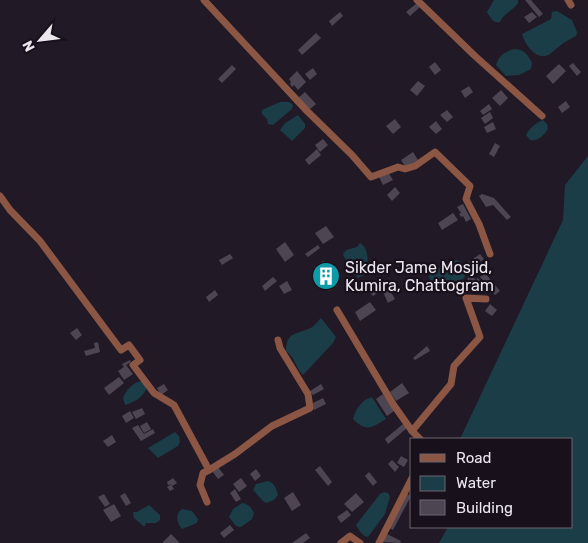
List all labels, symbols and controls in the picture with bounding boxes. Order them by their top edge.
north arrow [15,15,65,65]
text: N [19,37,39,54]
place label: Sikder Jame Mosjid, Kumira, Chattogram [345,258,494,295]
building icon: Sikder Jame Mosjid, Kumira, Chattogram [311,261,341,291]
legend [410,438,573,528]
text: Road [456,449,492,467]
text: Water [456,474,496,492]
text: Building [456,499,513,517]

